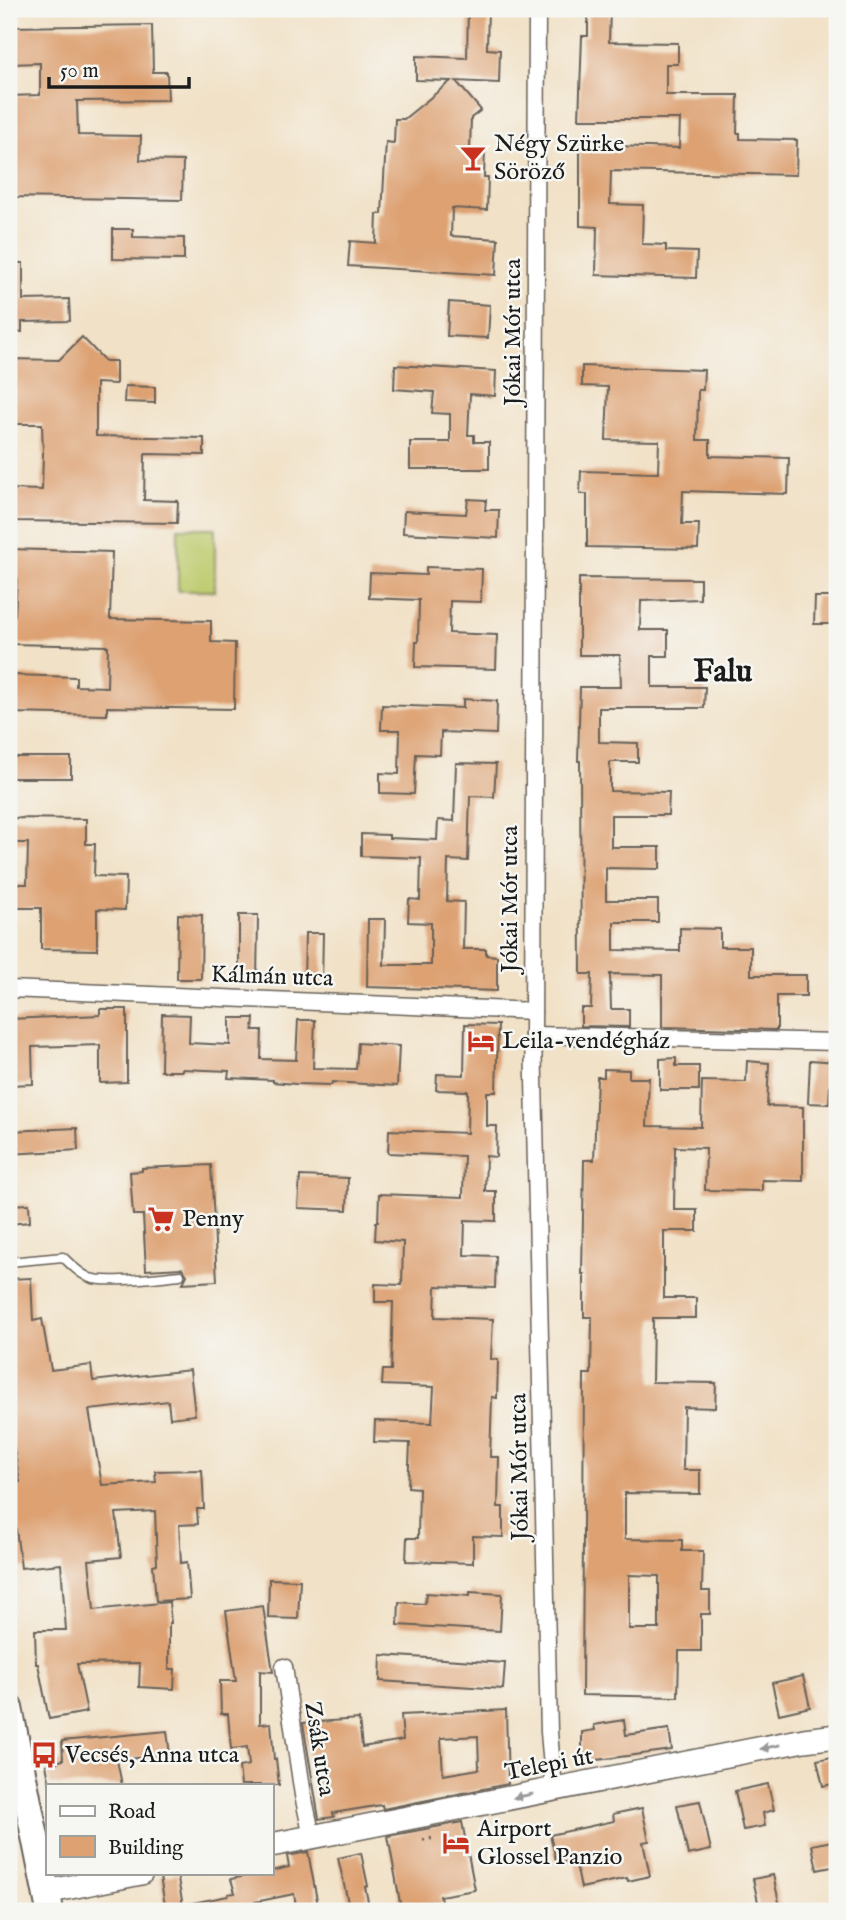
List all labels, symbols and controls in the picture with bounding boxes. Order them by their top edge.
scale bar [49,46,189,90]
text: 50 m [60,58,99,85]
place label: Négy Szürke Söröző [494,129,624,188]
bar icon: Négy Szürke Söröző [458,143,488,173]
street label: Jókai Mór utca [498,258,529,409]
district label: Falu [694,652,753,693]
street label: Jókai Mór utca [495,825,526,976]
street label: Kálmán utca [210,959,334,995]
hotel icon: Leila-vendégház [466,1026,496,1056]
place label: Leila-vendégház [502,1026,670,1057]
supermarket icon: Penny [146,1204,176,1234]
place label: Penny [182,1204,244,1235]
street label: Jókai Mór utca [503,1392,537,1544]
street label: Zsák utca [296,1700,342,1799]
bus stop icon: Vecsés, Anna utca [29,1740,59,1770]
place label: Vecsés, Anna utca [64,1740,240,1771]
street label: Telepi út [502,1741,596,1789]
one-way arrow [759,1742,781,1753]
legend [46,1784,273,1874]
one-way arrow [512,1791,534,1802]
text: Road [108,1799,156,1826]
place label: Airport Glossel Panzio [476,1814,622,1873]
hotel icon: Airport Glossel Panzio [441,1828,471,1858]
text: Building [108,1835,184,1862]

